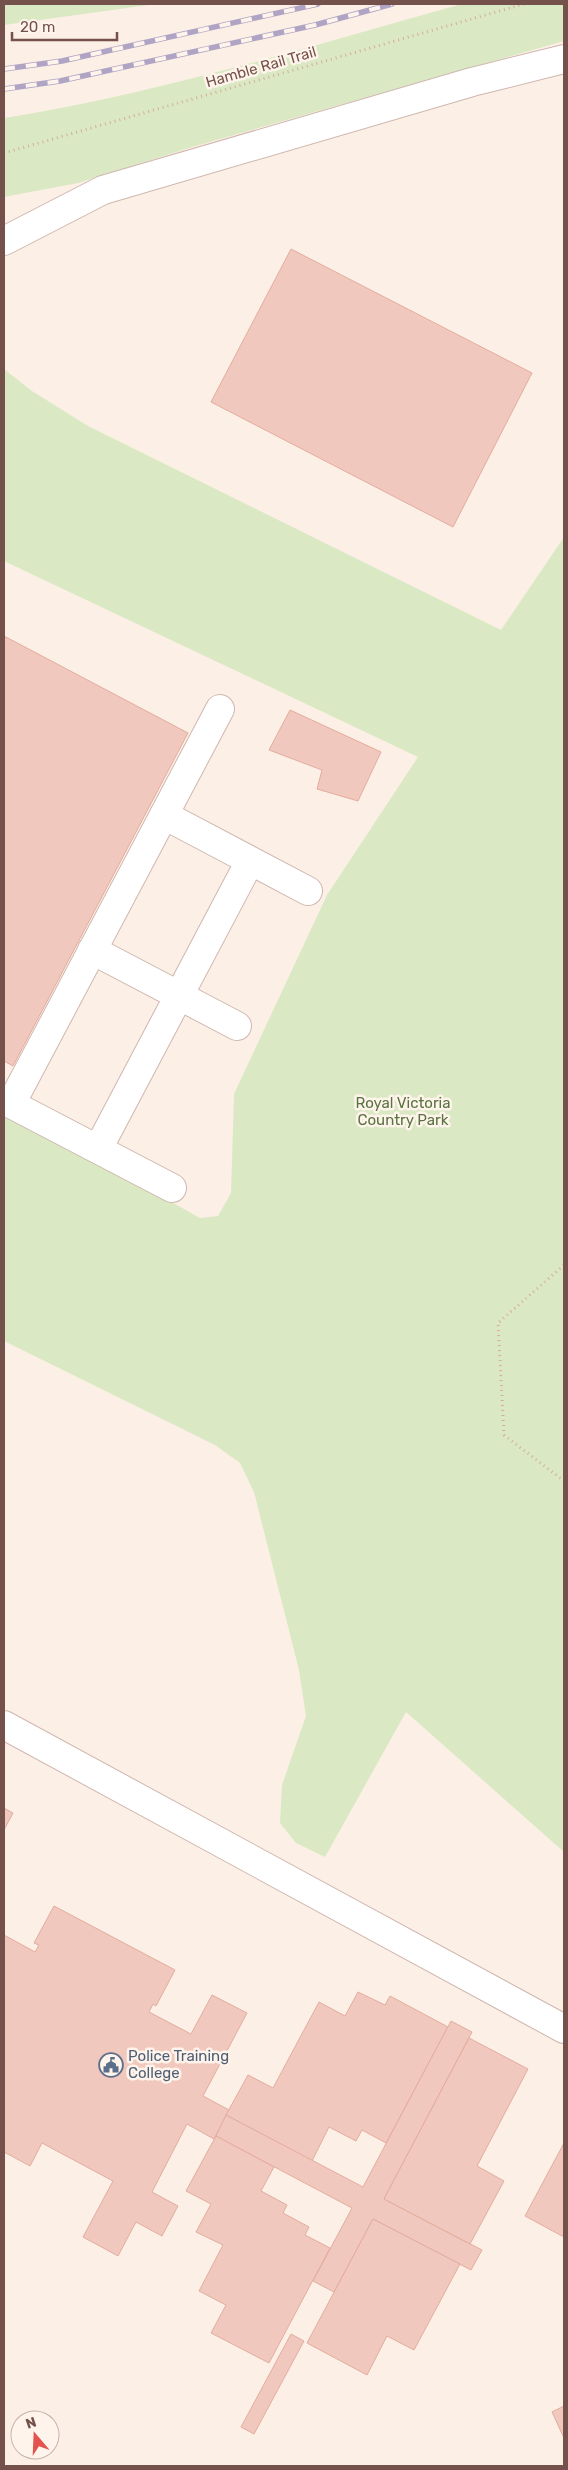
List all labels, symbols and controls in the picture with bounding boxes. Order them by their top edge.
scale bar [12,10,118,42]
text: 20 m [20,18,55,36]
street label: Hamble Rail Trail [204,43,318,91]
park label: Royal Victoria Country Park [356,1094,451,1129]
place label: Police Training College [128,2047,229,2082]
public building icon: Police Training College [98,2052,124,2078]
north arrow [10,2410,60,2460]
text: N [23,2414,38,2433]

